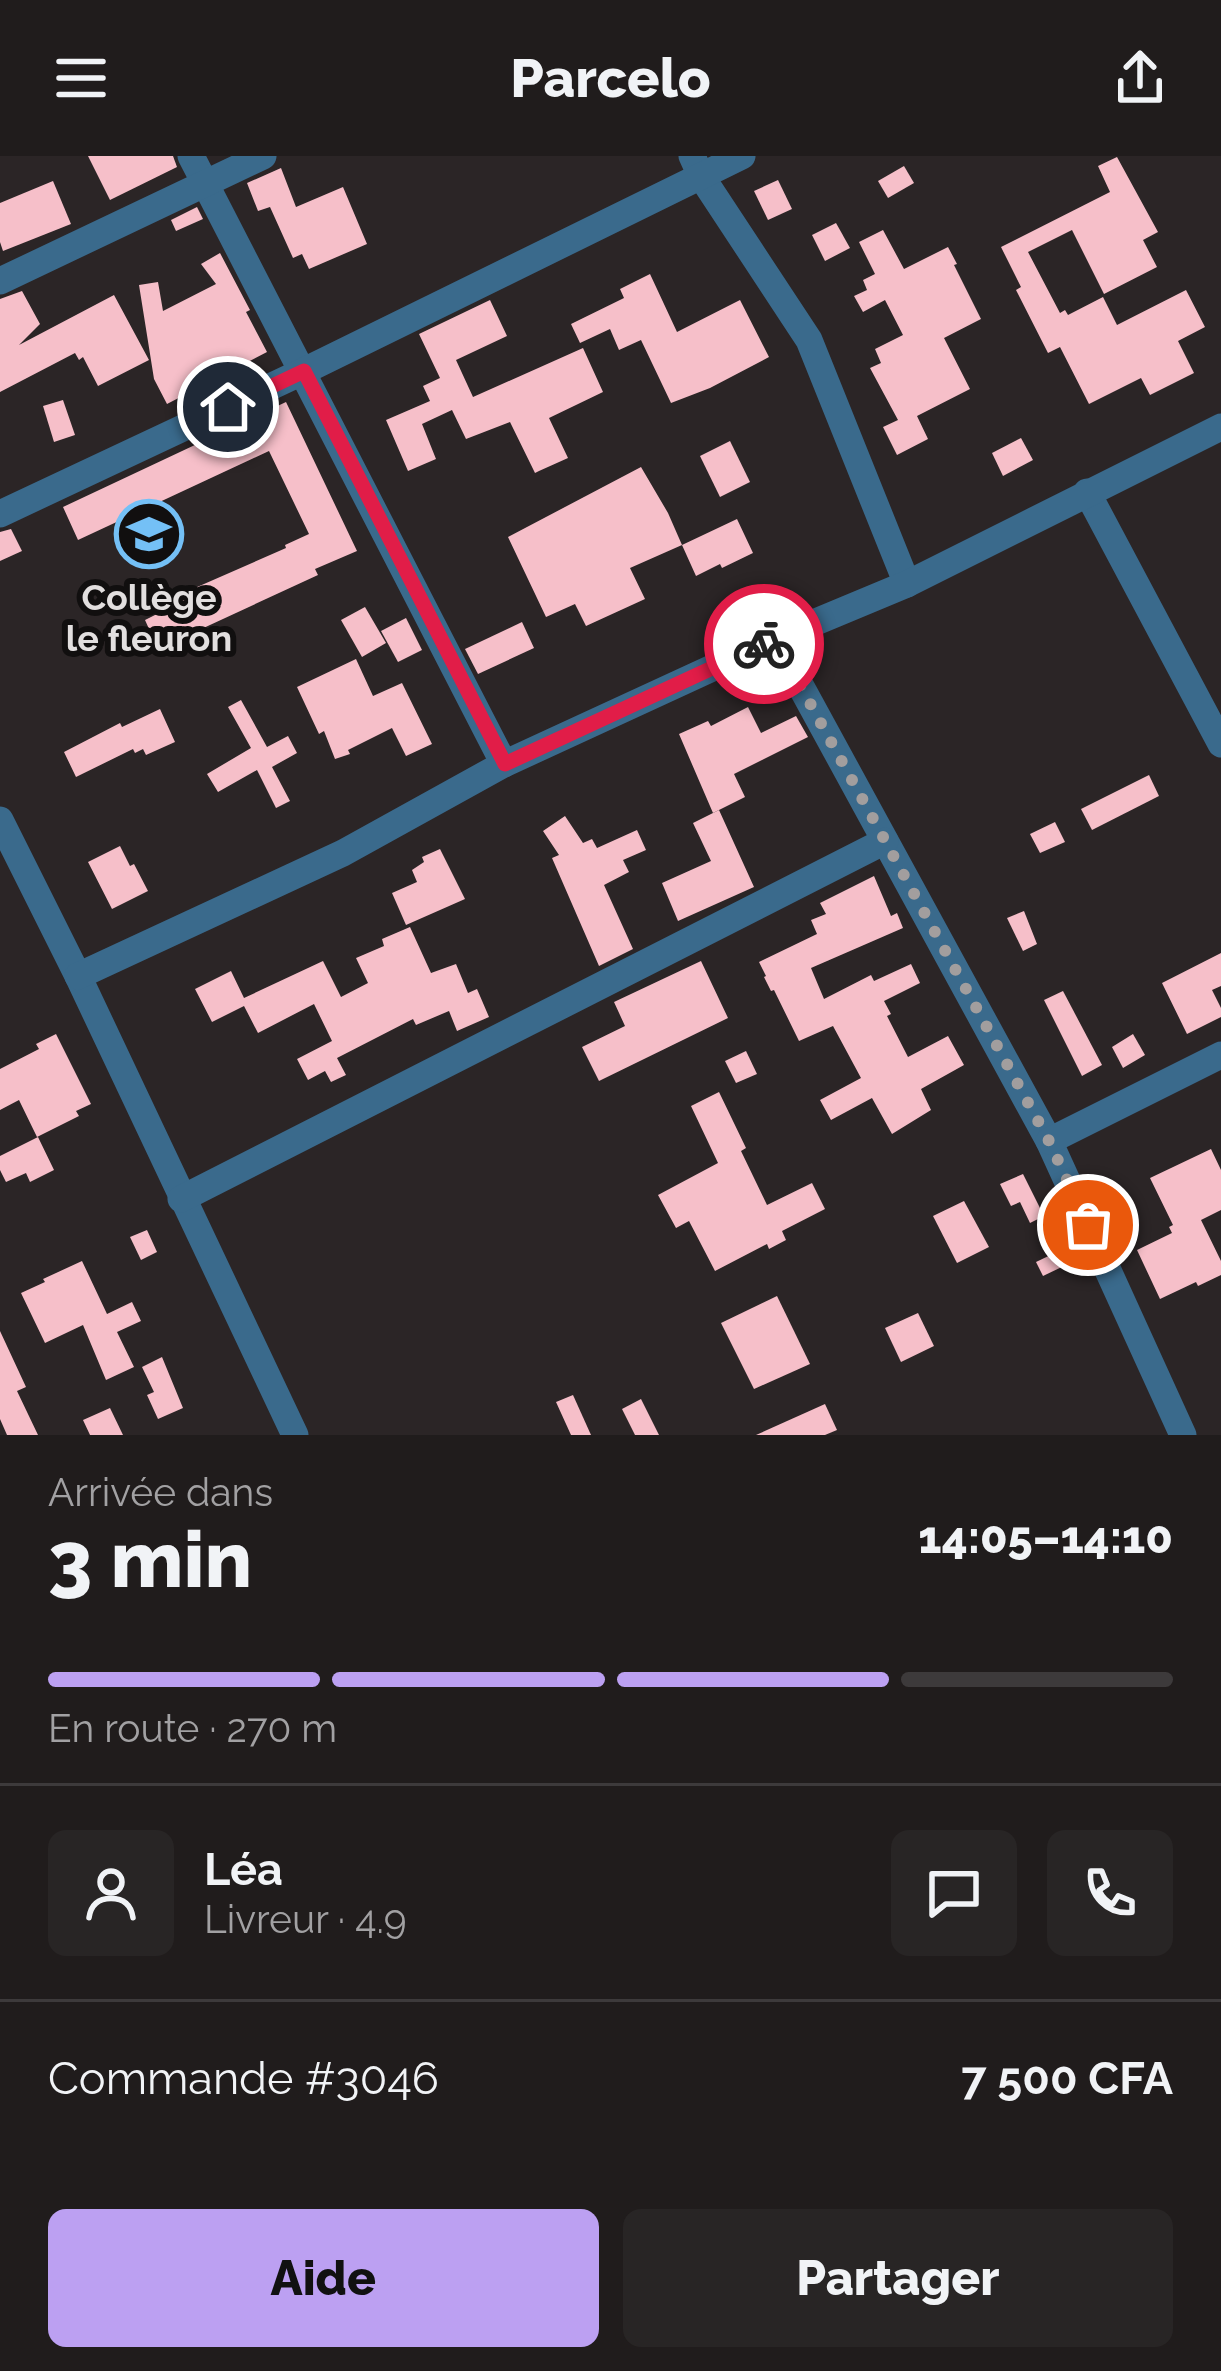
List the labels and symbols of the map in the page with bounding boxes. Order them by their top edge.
pin [177,356,279,458]
school or university icon: Collège le fleuron [114,499,184,569]
place label: Collège le fleuron [66,576,232,659]
courier [704,584,824,704]
pin [1037,1174,1139,1276]

